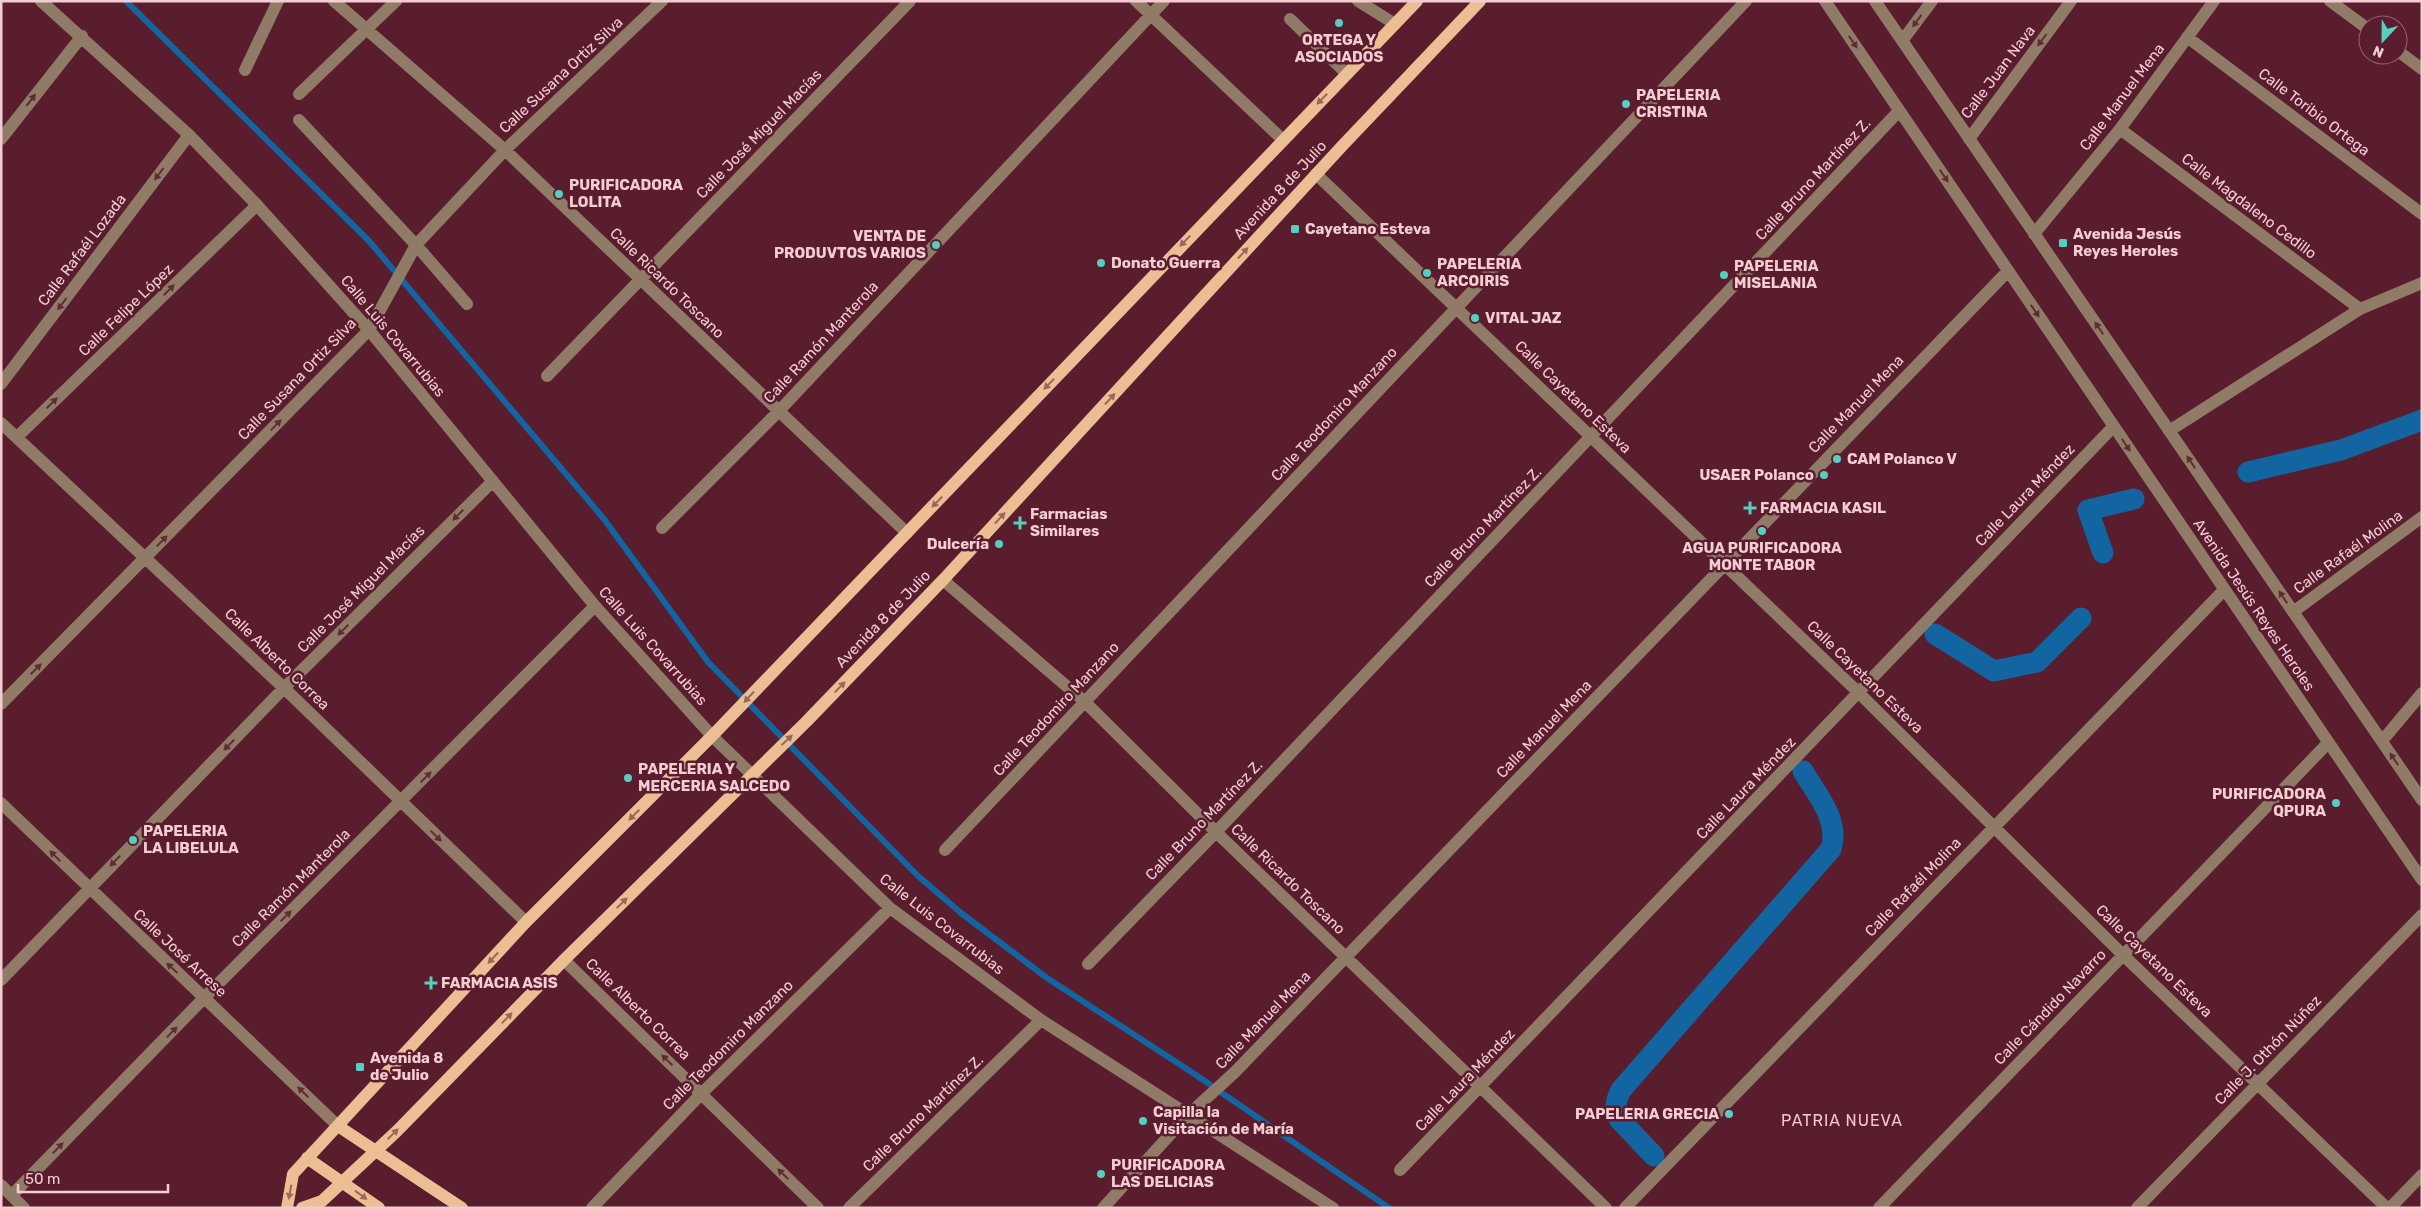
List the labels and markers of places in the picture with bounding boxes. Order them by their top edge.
marker: ORTEGA Y ASOCIADOS [1333,17,1345,29]
place label: ORTEGA Y ASOCIADOS [1295,31,1383,66]
place label: PAPELERIA CRISTINA [1636,86,1721,121]
marker: PAPELERIA CRISTINA [1620,98,1632,110]
place label: PURIFICADORA LOLITA [569,176,683,211]
marker: PURIFICADORA LOLITA [553,188,565,200]
place label: Cayetano Esteva [1305,220,1431,238]
marker: Cayetano Esteva [1289,223,1301,235]
place label: Avenida Jesús Reyes Heroles [2073,225,2181,260]
place label: VENTA DE PRODUVTOS VARIOS [774,227,926,262]
marker: Avenida Jesús Reyes Heroles [2057,237,2069,249]
marker: VENTA DE PRODUVTOS VARIOS [930,239,942,251]
place label: Donato Guerra [1111,254,1221,272]
place label: PAPELERIA ARCOIRIS [1437,255,1522,290]
marker: Donato Guerra [1095,257,1107,269]
place label: PAPELERIA MISELANIA [1734,257,1819,292]
marker: PAPELERIA ARCOIRIS [1421,267,1433,279]
marker: PAPELERIA MISELANIA [1718,269,1730,281]
place label: VITAL JAZ [1485,309,1562,327]
marker: VITAL JAZ [1469,312,1481,324]
place label: CAM Polanco V [1847,450,1958,468]
marker: CAM Polanco V [1831,453,1843,465]
place label: USAER Polanco [1699,466,1814,484]
marker: USAER Polanco [1818,469,1830,481]
place label: FARMACIA KASIL [1760,499,1886,517]
marker: FARMACIA KASIL [1744,502,1756,514]
place label: Farmacias Similares [1030,505,1108,540]
marker: Farmacias Similares [1014,517,1026,529]
marker: AGUA PURIFICADORA MONTE TABOR [1756,525,1768,537]
place label: Dulcería [927,535,989,553]
marker: Dulcería [993,538,1005,550]
place label: AGUA PURIFICADORA MONTE TABOR [1682,539,1842,574]
place label: PAPELERIA Y MERCERIA SALCEDO [638,760,790,795]
marker: PAPELERIA Y MERCERIA SALCEDO [622,772,634,784]
place label: PURIFICADORA QPURA [2212,785,2326,820]
marker: PURIFICADORA QPURA [2330,797,2342,809]
place label: PAPELERIA LA LIBELULA [143,822,239,857]
marker: PAPELERIA LA LIBELULA [127,834,139,846]
place label: FARMACIA ASIS [441,974,558,992]
marker: FARMACIA ASIS [425,977,437,989]
place label: Avenida 8 de Julio [370,1049,443,1084]
marker: Avenida 8 de Julio [354,1061,366,1073]
place label: Capilla la Visitación de María [1153,1103,1294,1138]
place label: PAPELERIA GRECIA [1575,1105,1719,1123]
marker: PAPELERIA GRECIA [1723,1108,1735,1120]
marker: Capilla la Visitación de María [1137,1115,1149,1127]
place label: PURIFICADORA LAS DELICIAS [1111,1156,1225,1191]
marker: PURIFICADORA LAS DELICIAS [1095,1168,1107,1180]

